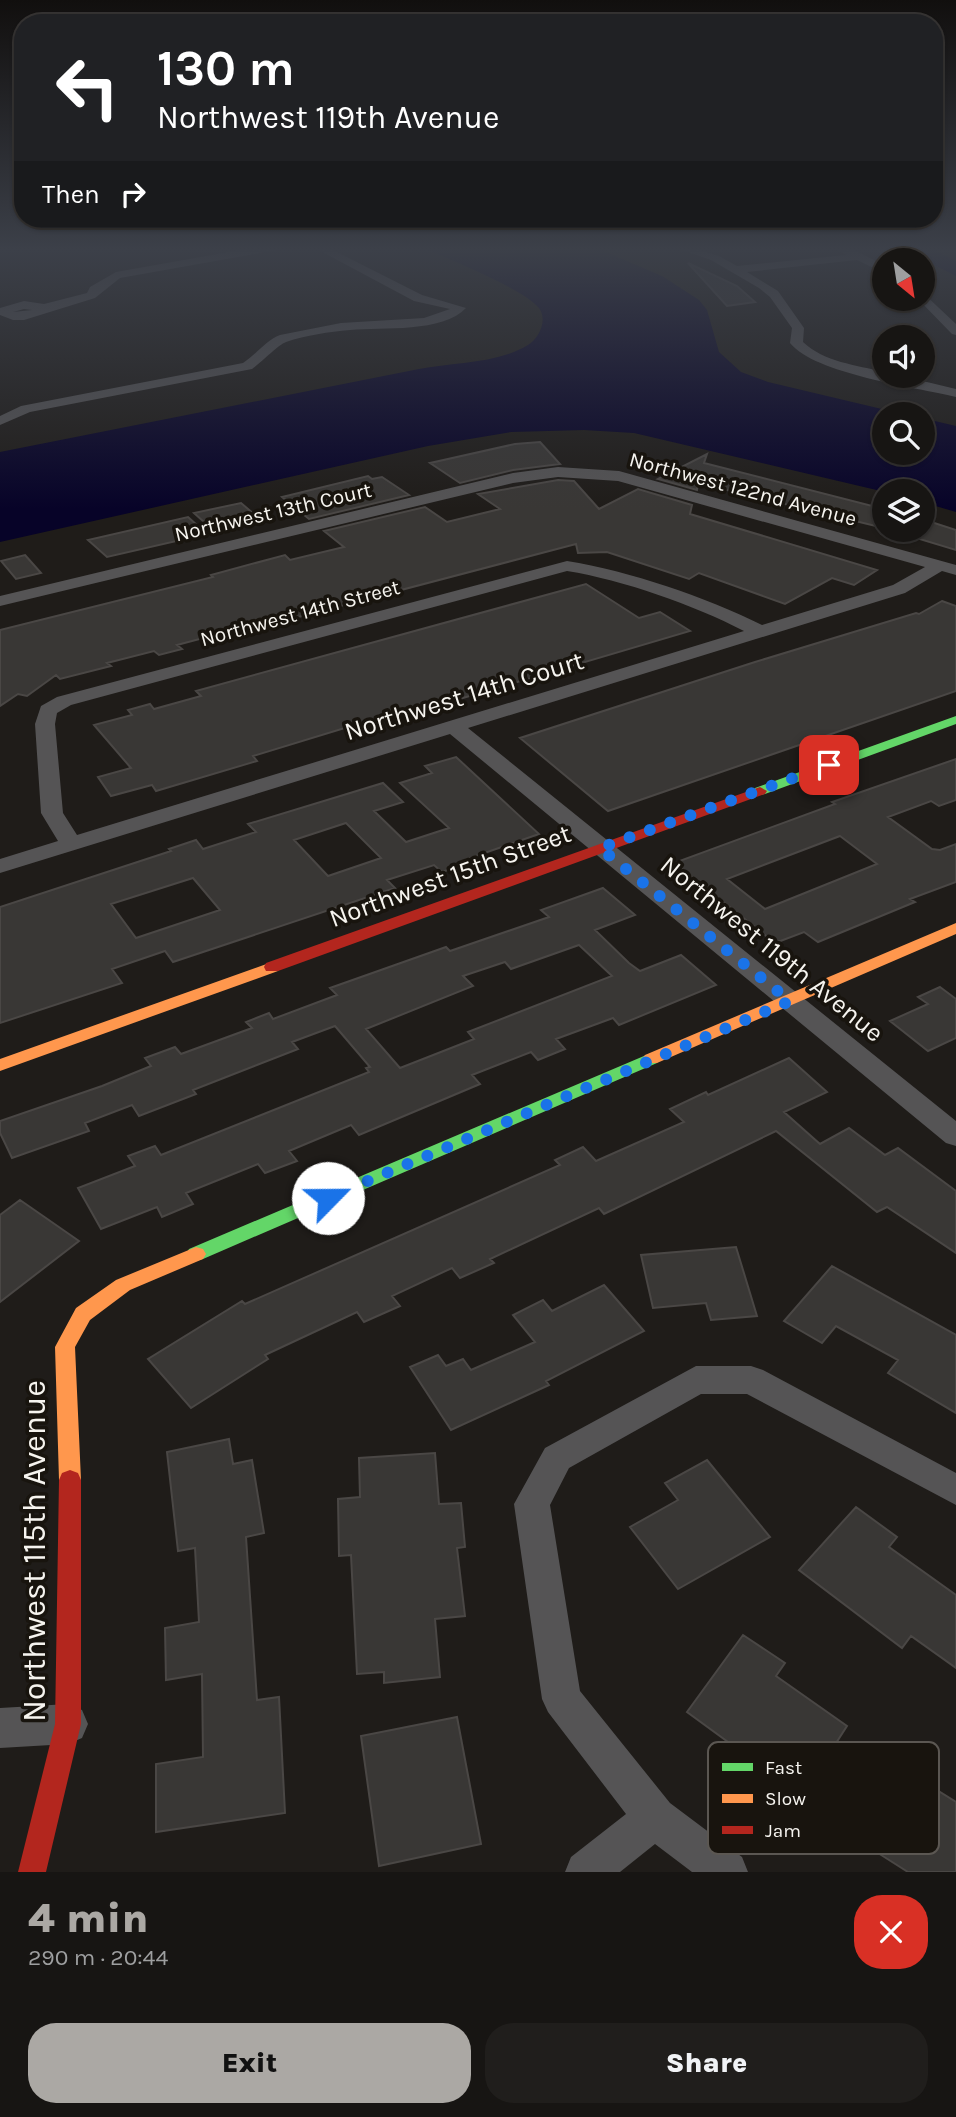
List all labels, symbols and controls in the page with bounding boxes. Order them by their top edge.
text: 130 m [157,40,295,97]
icon: left [42,42,133,133]
text: Northwest 119th Avenue [157,99,499,136]
icon: right [114,175,152,213]
text: Then [42,179,100,210]
north arrow [872,248,934,312]
map controls [872,248,935,542]
button: sound [872,325,935,388]
button: search [872,402,935,465]
street label: Northwest 122nd Avenue [627,447,859,531]
street label: Northwest 13th Court [172,478,374,546]
button: layers [872,479,935,542]
street label: Northwest 14th Street [198,575,403,651]
street label: Northwest 14th Court [341,645,588,747]
pin [799,735,859,795]
icon: arrive [810,746,848,784]
street label: Northwest 15th Street [325,818,575,934]
street label: Northwest 119th Avenue [654,849,890,1049]
position arrow [291,1161,365,1235]
street label: Northwest 115th Avenue [16,1380,53,1722]
legend [708,1742,939,1854]
text: Fast [765,1757,802,1779]
text: Slow [765,1788,806,1810]
text: Jam [765,1820,801,1842]
text: 4 min [28,1893,149,1943]
button: close [854,1895,928,1969]
text: 290 m · 20:44 [28,1944,168,1971]
button: Exit [28,2023,471,2103]
button: Share [485,2023,928,2103]

